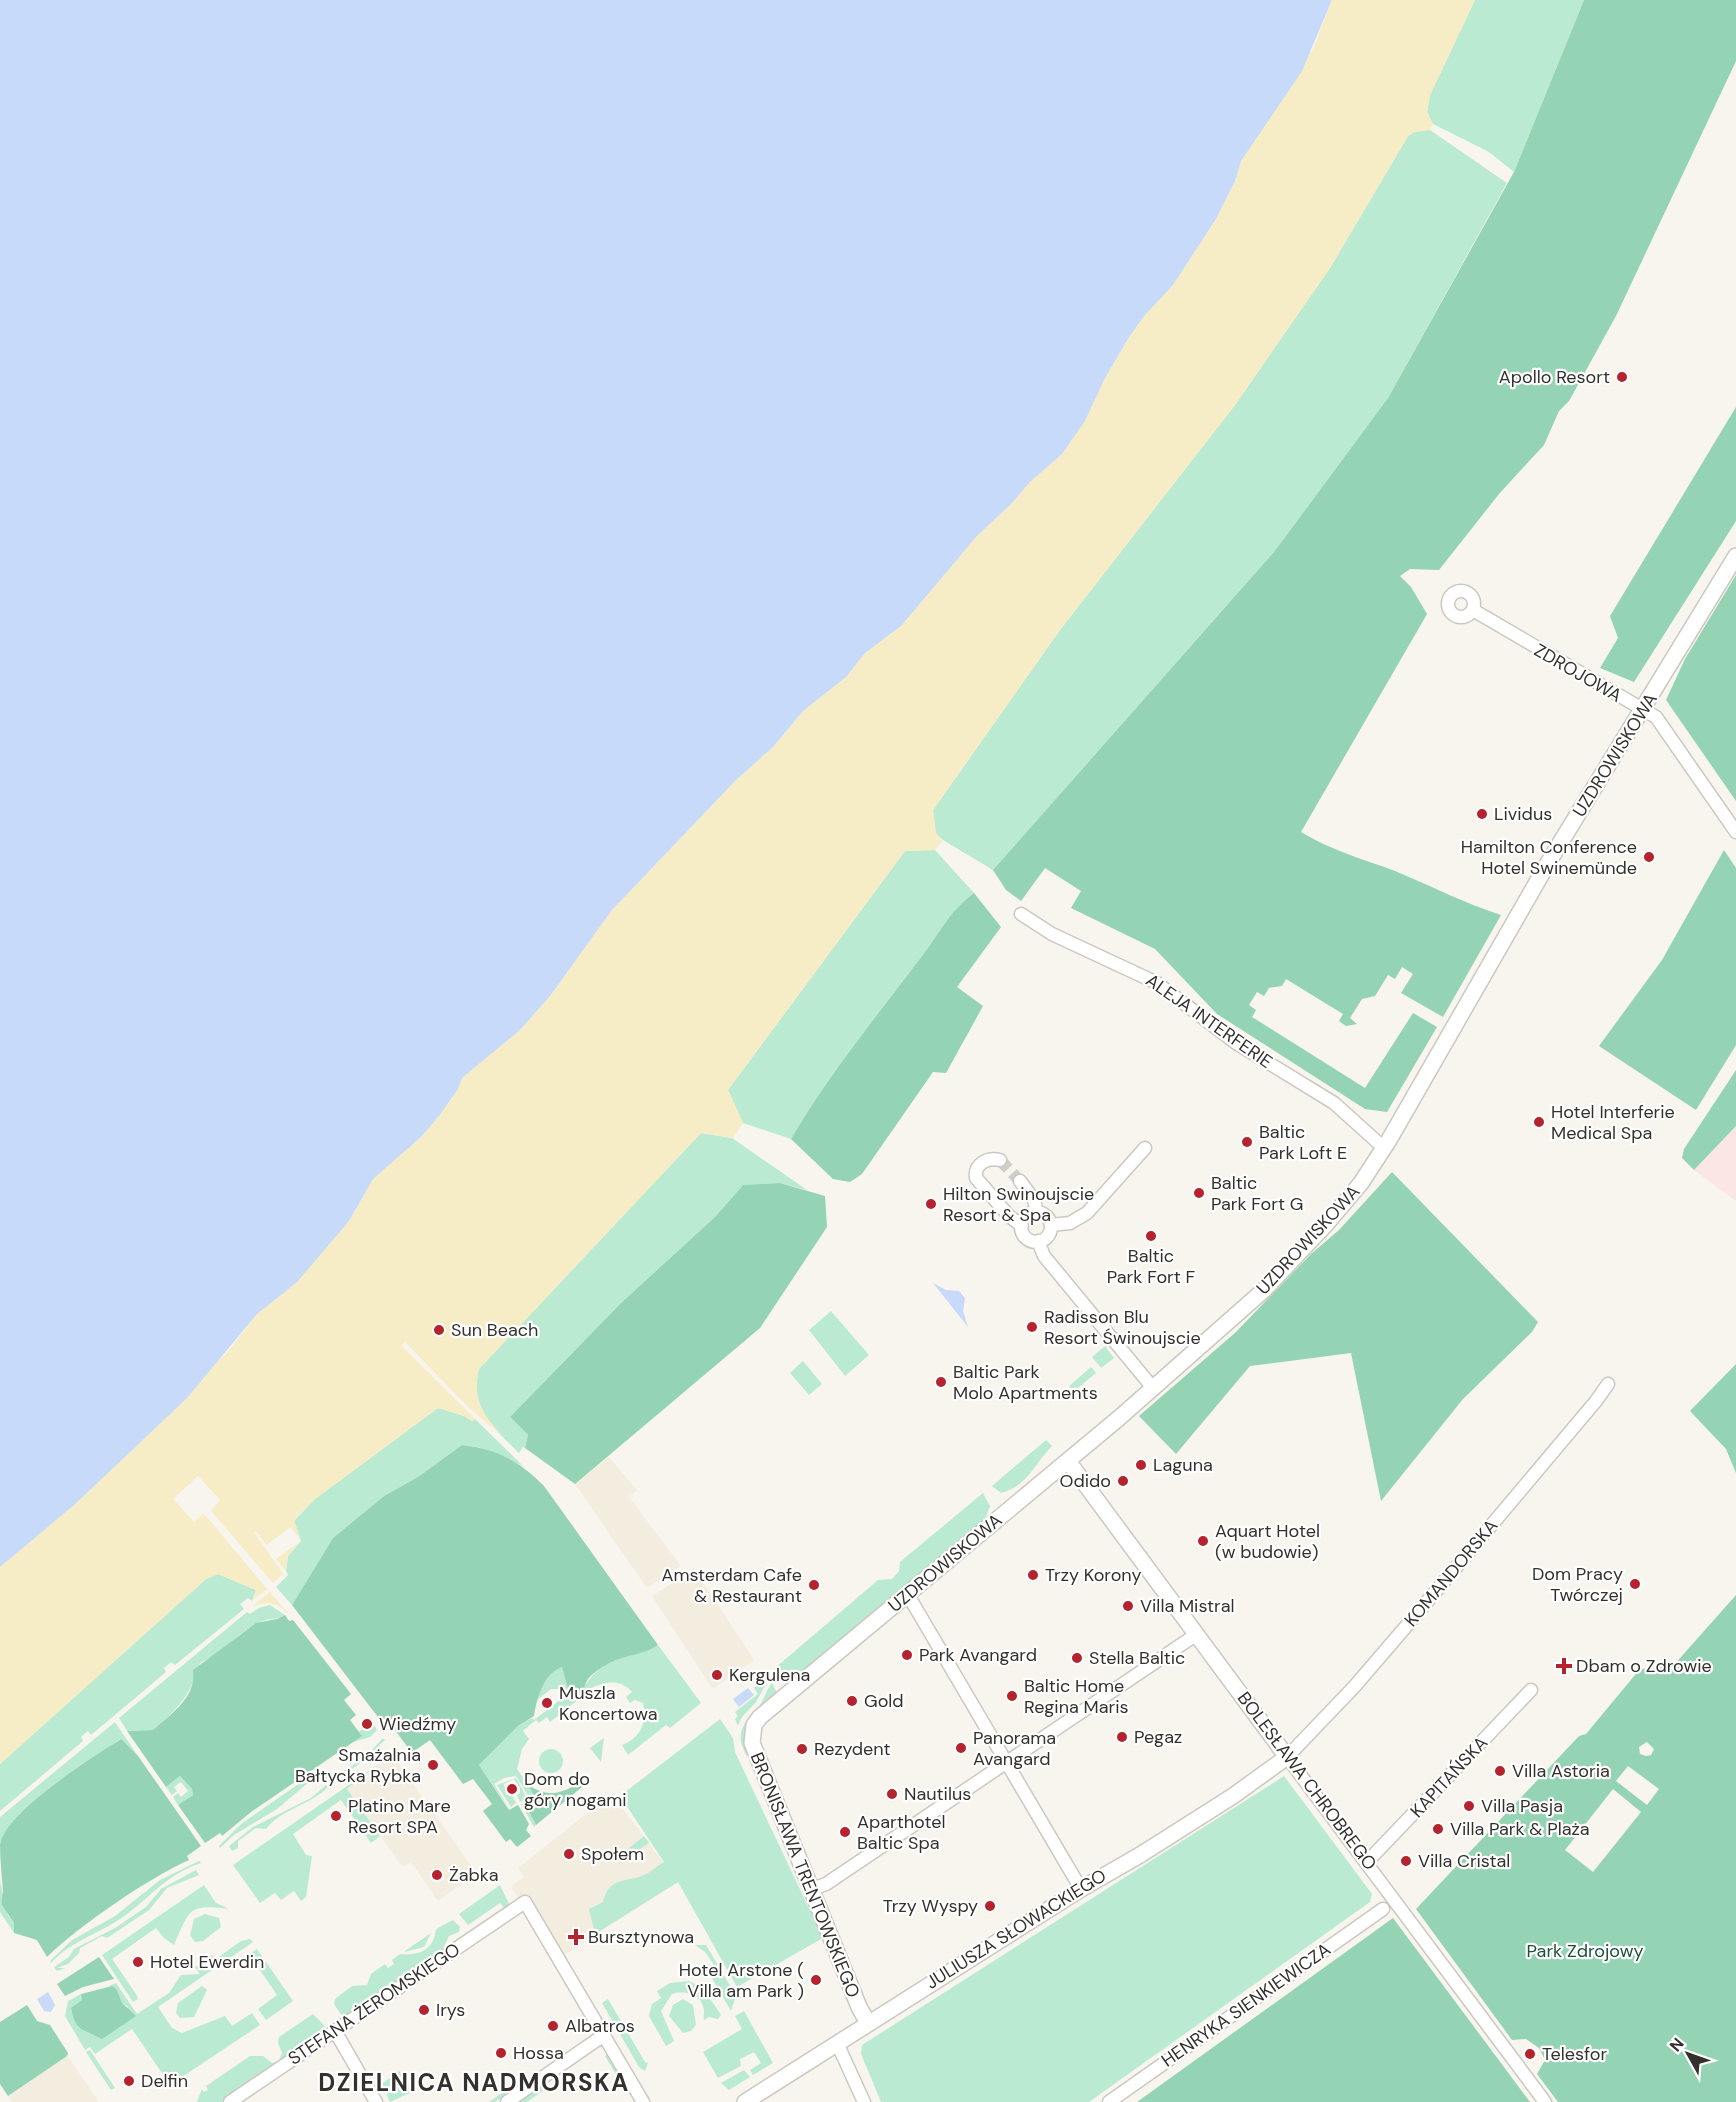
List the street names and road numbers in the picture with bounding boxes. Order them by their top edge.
street label: ZDROJOWA [1530,638,1626,708]
street label: UZDROWISKOWA [1567,689,1663,821]
street label: ALEJA INTERFERIE [1141,968,1277,1074]
street label: UZDROWISKOWA [1251,1180,1365,1300]
street label: UZDROWISKOWA [883,1508,1007,1618]
street label: KOMANDORSKA [1399,1514,1503,1632]
street label: BOLESŁAWA CHROBREGO [1232,1687,1382,1875]
street label: KAPITAŃSKA [1405,1731,1493,1823]
street label: BRONISŁAWA TRENTOWSKIEGO [745,1749,865,2001]
street label: JULIUSZA SŁOWACKIEGO [921,1863,1111,1994]
street label: STEFANA ŻEROMSKIEGO [283,1937,465,2071]
street label: HENRYKA SIENKIEWICZA [1157,1937,1335,2073]

